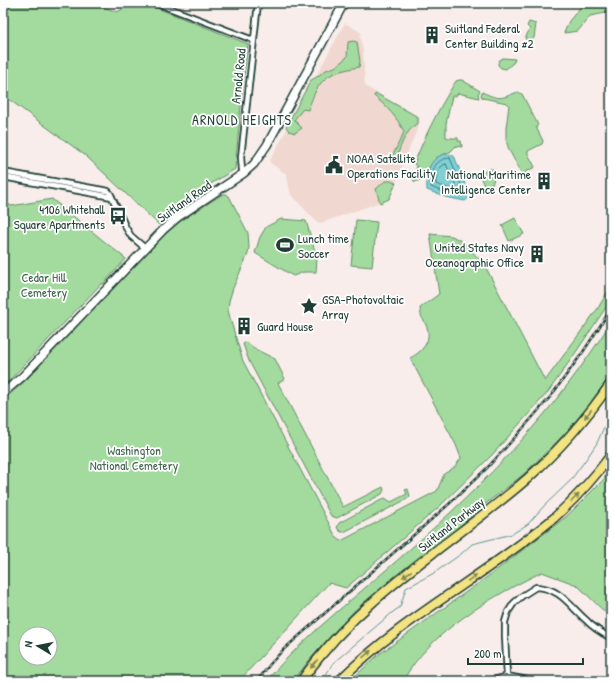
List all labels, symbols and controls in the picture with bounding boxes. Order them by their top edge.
place label: Suitland Federal Center Building #2 [445,19,534,52]
building icon: Suitland Federal Center Building #2 [422,25,442,45]
street label: Arnold Road [226,48,250,104]
district label: ARNOLD HEIGHTS [192,110,292,129]
place label: NOAA Satellite Operations Facility [347,149,436,182]
public building icon: NOAA Satellite Operations Facility [324,155,344,175]
place label: National Maritime Intelligence Center [441,165,531,198]
building icon: National Maritime Intelligence Center [534,171,554,191]
street label: Suitland Road [153,176,215,226]
place label: 4106 Whitehall Square Apartments [14,200,105,233]
bus stop icon: 4106 Whitehall Square Apartments [108,206,128,226]
place label: Lunch time Soccer [298,229,349,262]
sports icon: Lunch time Soccer [275,235,295,255]
place label: United States Navy Oceanographic Office [425,238,525,271]
building icon: United States Navy Oceanographic Office [527,244,547,264]
park label: Cedar Hill Cemetery [21,268,68,301]
place label: GSA-Photovoltaic Array [322,290,404,323]
place icon: GSA-Photovoltaic Array [299,296,319,316]
building icon: Guard House [234,316,254,336]
place label: Guard House [257,317,313,335]
one-way arrow [584,409,592,420]
park label: Washington National Cemetery [90,441,179,474]
street label: Suitland Parkway [414,492,488,556]
one-way arrow [570,493,580,503]
one-way arrow [401,569,412,578]
one-way arrow [467,574,477,582]
north arrow [18,626,58,666]
text: N [21,640,36,648]
scale bar [468,640,583,666]
text: 200 m [474,645,501,662]
one-way arrow [362,650,373,659]
one-way arrow [310,659,318,670]

